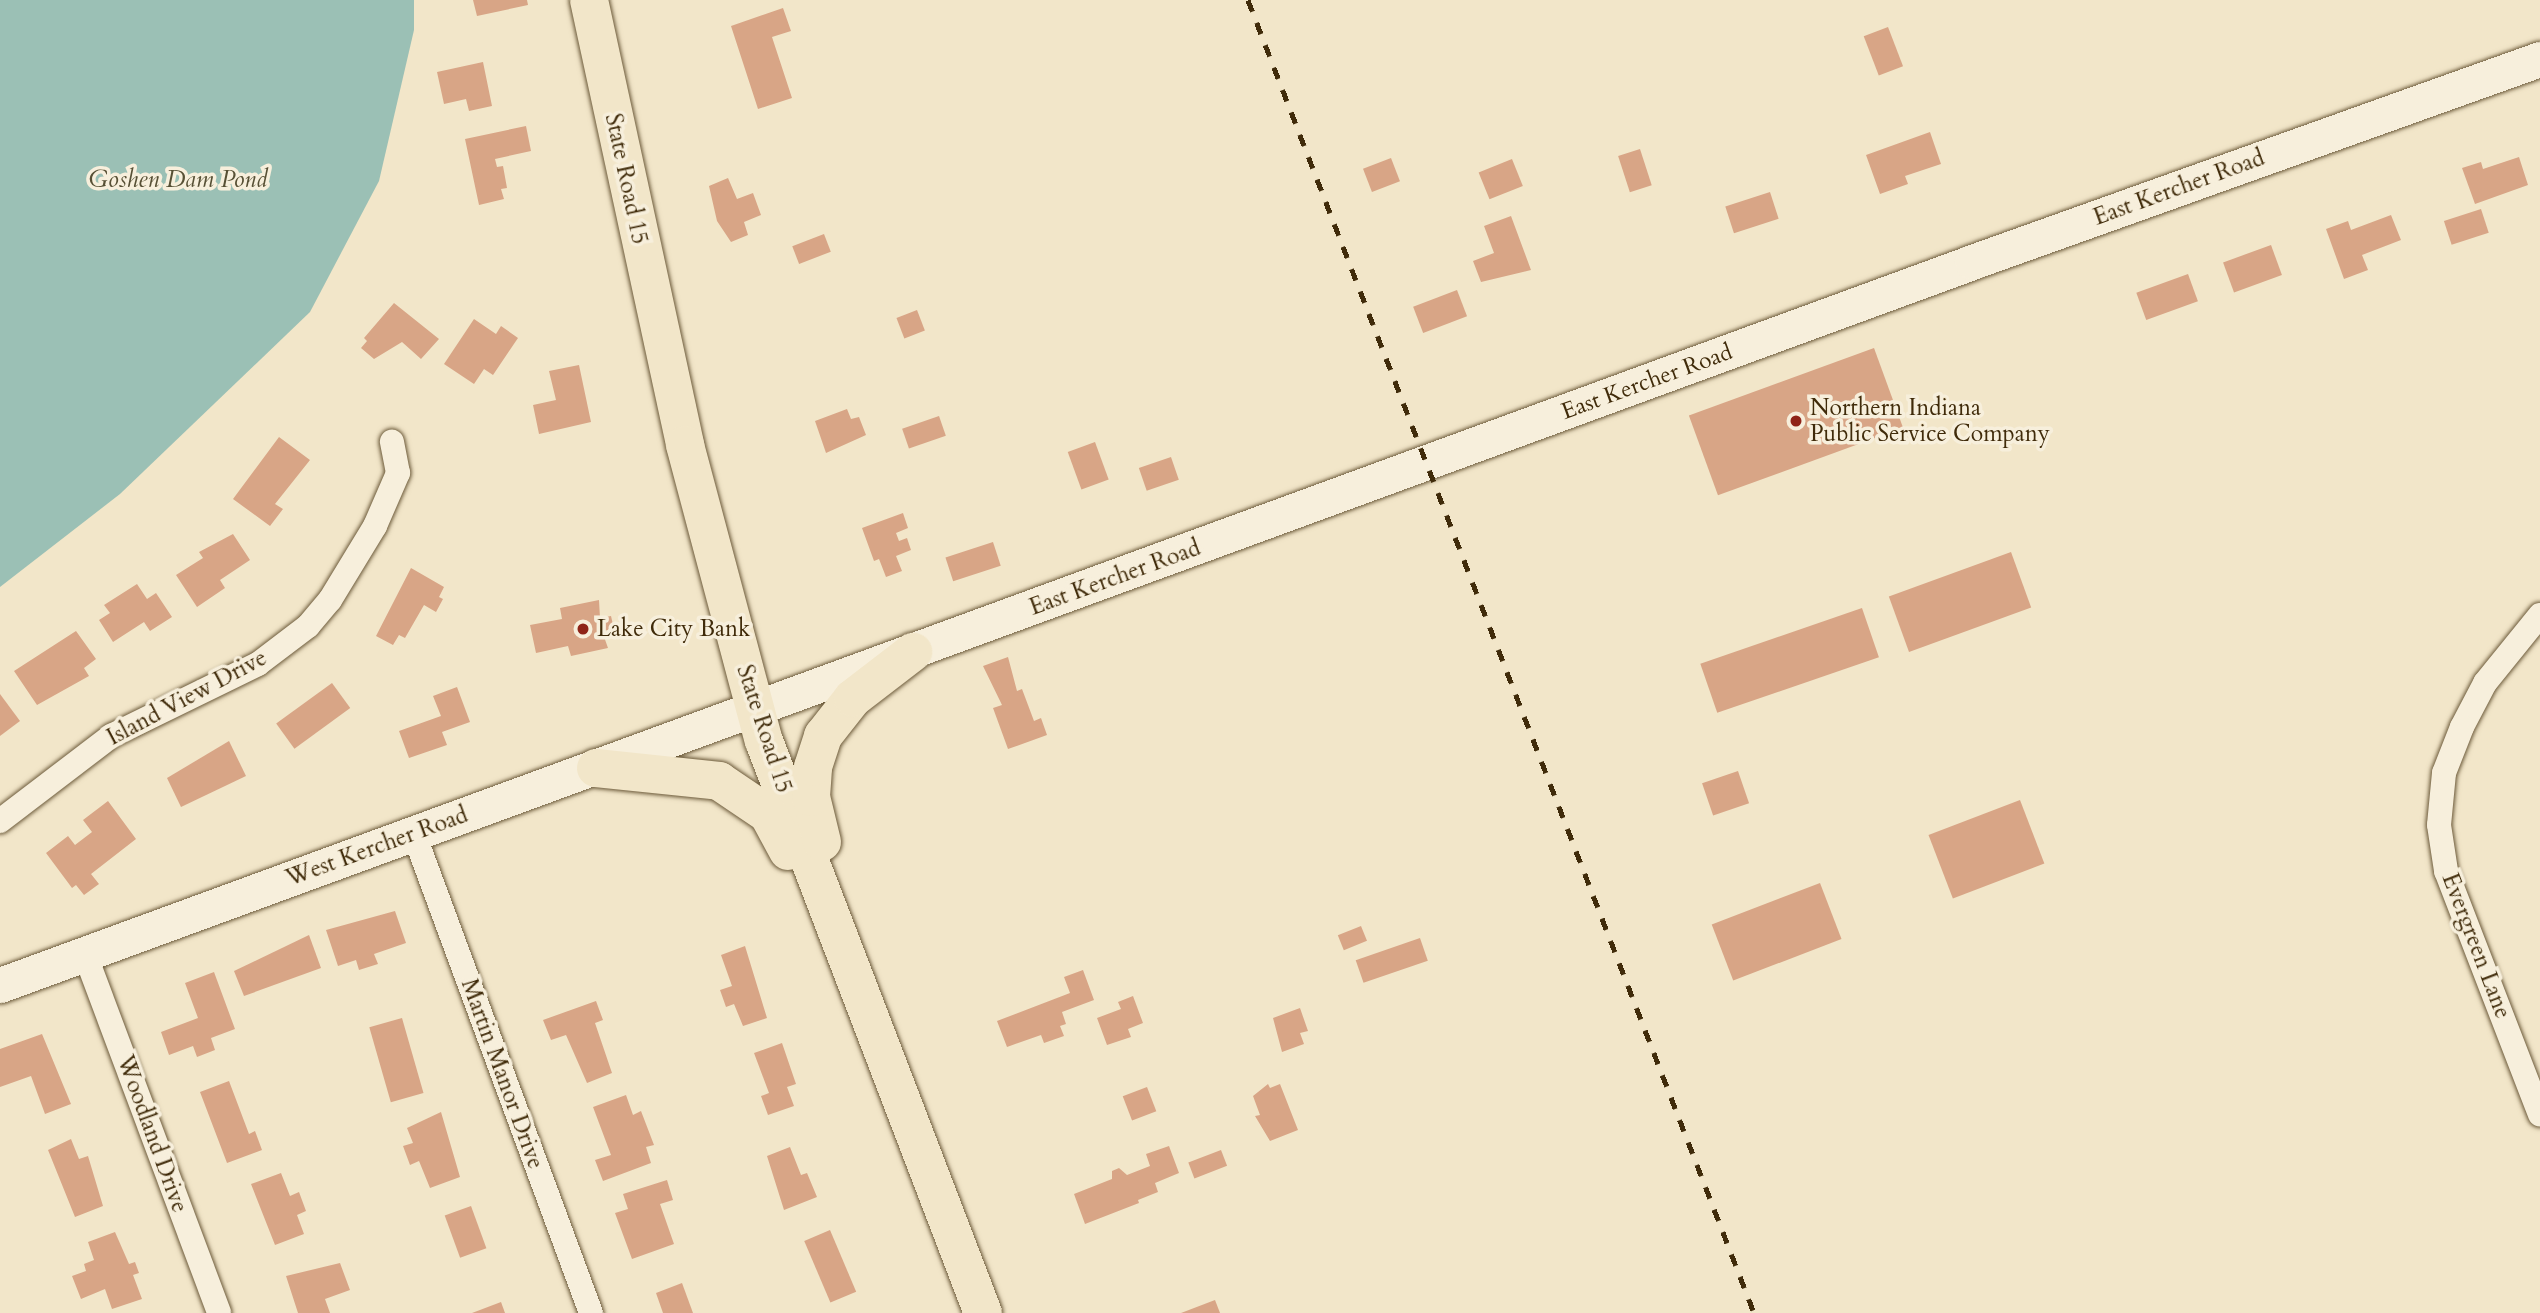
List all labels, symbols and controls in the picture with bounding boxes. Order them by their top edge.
street label: State Road 15 [599,111,653,247]
street label: East Kercher Road [2090,144,2268,232]
water label: Goshen Dam Pond [88,166,268,194]
street label: East Kercher Road [1558,338,1736,426]
place label: Northern Indiana Public Service Company [1810,394,2050,448]
marker: Northern Indiana Public Service Company [1788,413,1804,429]
street label: East Kercher Road [1026,534,1204,622]
place label: Lake City Bank [597,615,750,643]
marker: Lake City Bank [575,621,591,637]
street label: Island View Drive [102,644,272,752]
street label: State Road 15 [730,662,798,796]
street label: West Kercher Road [282,801,472,893]
street label: Evergreen Lane [2436,869,2516,1023]
street label: Martin Manor Drive [455,975,549,1173]
street label: Woodland Drive [111,1052,193,1216]

